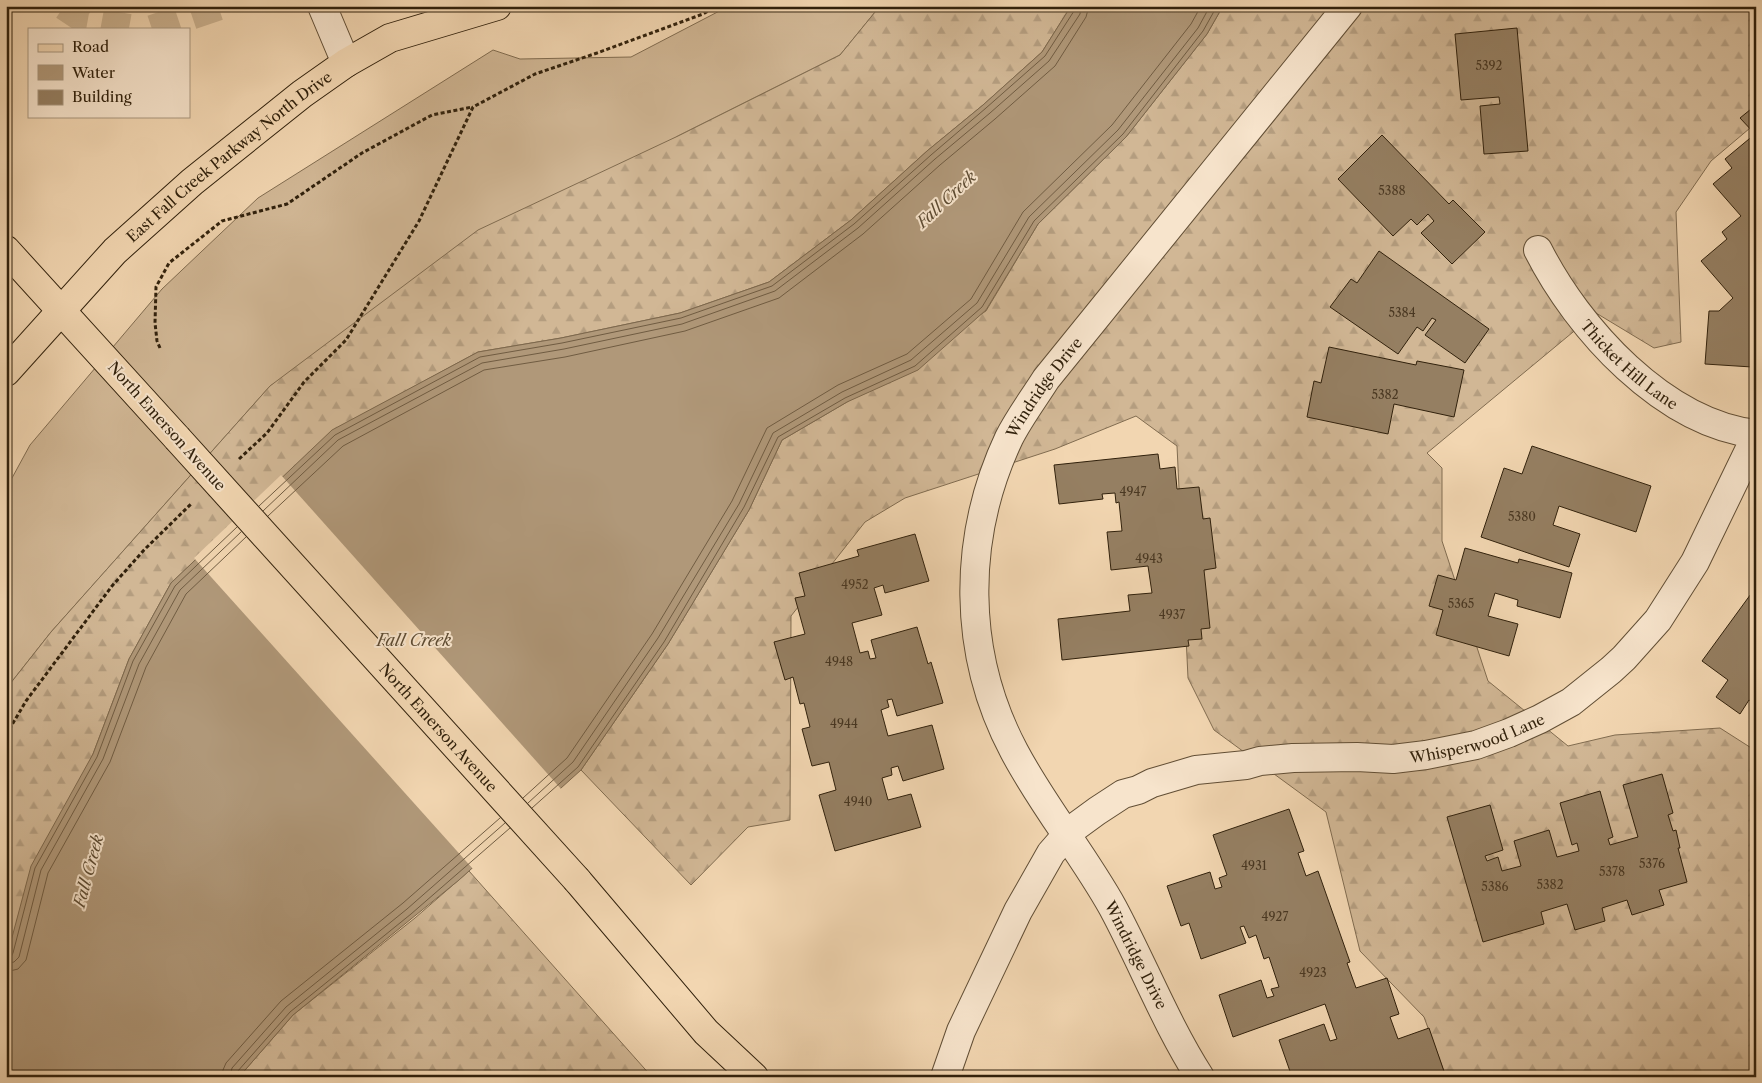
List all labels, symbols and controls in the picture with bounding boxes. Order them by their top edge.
legend [28,28,190,118]
text: Road [72,37,109,56]
house number: 5392 [1475,58,1503,73]
text: Water [71,63,116,82]
street label: East Fall Creek Parkway North Drive [122,67,335,246]
text: Building [72,87,132,106]
water label: Fall Creek [911,166,981,233]
house number: 5388 [1378,183,1406,198]
house number: 5384 [1388,305,1416,320]
street label: Thicket Hill Lane [1577,316,1682,413]
street label: Windridge Drive [1001,333,1086,442]
street label: North Emerson Avenue [104,358,230,494]
house number: 5382 [1371,387,1399,402]
house number: 4947 [1120,484,1146,499]
house number: 5380 [1508,509,1536,524]
house number: 4943 [1135,551,1163,566]
house number: 4952 [841,577,869,592]
house number: 5365 [1448,596,1474,611]
house number: 4937 [1159,607,1185,622]
water label: Fall Creek [375,630,452,650]
house number: 4948 [825,654,853,669]
street label: North Emerson Avenue [376,659,502,796]
street label: Whisperwood Lane [1407,709,1547,767]
house number: 4944 [830,716,858,731]
house number: 4940 [844,794,872,809]
water label: Fall Creek [68,832,107,911]
house number: 5376 [1639,856,1665,871]
house number: 4931 [1241,858,1267,873]
house number: 5378 [1599,864,1625,879]
house number: 5382 [1536,877,1564,892]
house number: 5386 [1481,879,1509,894]
street label: Windridge Drive [1100,897,1171,1012]
house number: 4927 [1262,909,1288,924]
house number: 4923 [1299,965,1327,980]

